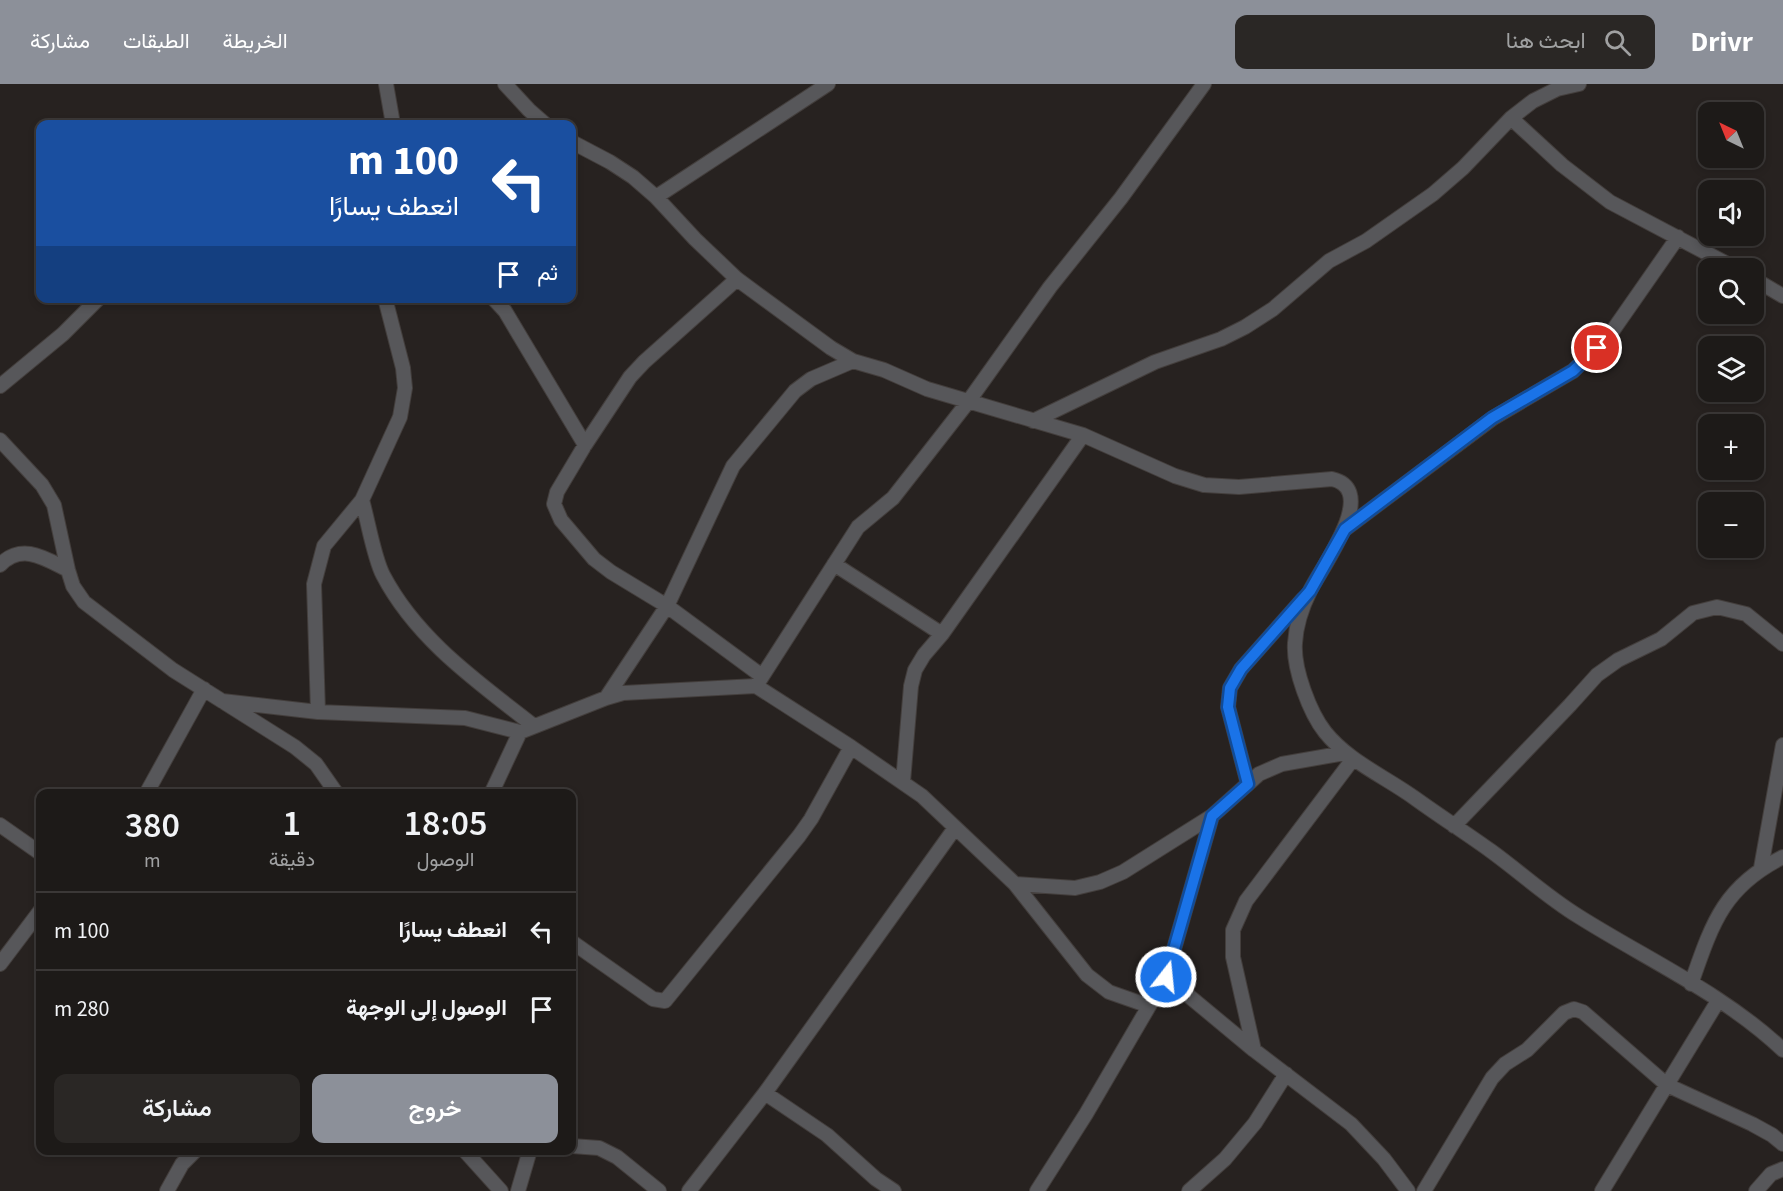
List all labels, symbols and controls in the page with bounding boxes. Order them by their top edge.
search box [1235,15,1655,69]
text: Drivr [1691,22,1753,62]
text: ابحث هنا [1506,25,1586,57]
text: مشاركة [30,26,90,56]
text: الطبقات [123,26,190,56]
text: الخريطة [223,26,288,56]
icon: search [1601,26,1634,59]
north arrow [1698,102,1764,168]
map controls [1698,102,1764,558]
text: 100 m [348,131,459,191]
icon: left [480,144,558,222]
button: sound [1698,180,1764,246]
text: انعطف يسارًا [329,187,459,226]
text: ثم [537,257,558,289]
icon: arrive [492,258,525,291]
button: search [1698,258,1764,324]
pin [1571,322,1622,373]
icon: arrive [1580,331,1613,364]
button: layers [1698,336,1764,402]
button: + [1698,414,1764,480]
button: − [1698,492,1764,558]
text: 1 [283,798,301,849]
text: 18:05 [404,798,487,849]
text: 380 [125,800,180,851]
text: دقيقة [269,846,315,874]
text: الوصول [417,846,474,874]
text: m [144,847,161,875]
text: انعطف يسارًا [398,914,507,946]
text: 100 m [54,915,109,947]
icon: left [525,915,558,948]
position arrow [1134,945,1198,1009]
text: الوصول إلى الوجهة [346,992,507,1024]
text: 280 m [54,993,109,1025]
icon: arrive [525,993,558,1026]
button: مشاركة [54,1074,300,1143]
button: خروج [312,1074,558,1143]

